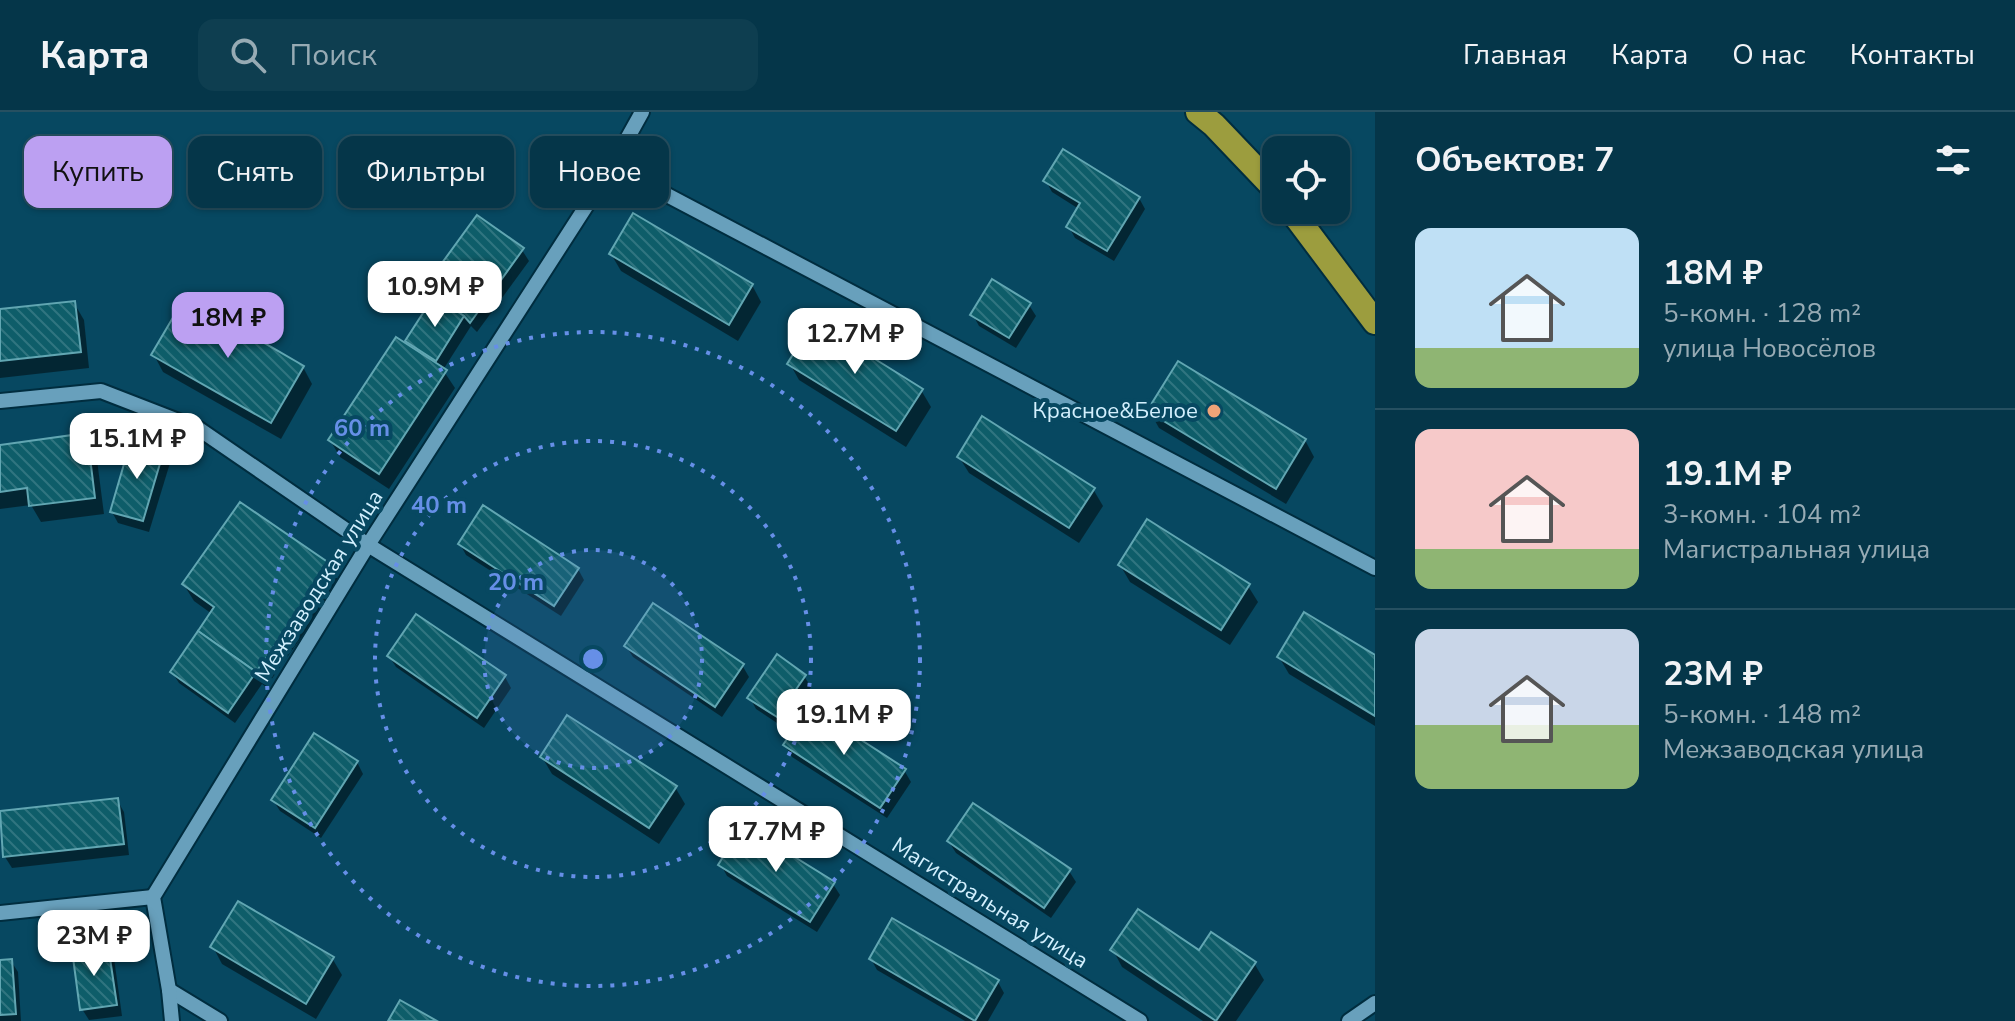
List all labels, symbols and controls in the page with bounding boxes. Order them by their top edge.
search box [198,19,758,91]
text: Карта [40,30,150,81]
icon: search [226,33,270,77]
text: Поиск [290,35,377,76]
text: Главная [1463,36,1567,74]
text: Карта [1611,36,1688,74]
text: О нас [1732,36,1806,74]
text: Контакты [1850,36,1975,74]
chip: Купить [24,136,172,208]
chip: Снять [188,136,322,208]
chip: Фильтры [338,136,514,208]
chip: Новое [530,136,669,208]
map controls [1262,136,1350,224]
button: locate [1262,136,1350,224]
text: Объектов: 7 [1415,137,1614,183]
icon: filters [1931,138,1975,182]
text: 18M ₽ [1663,250,1763,296]
icon: home [1479,260,1575,356]
pin: 10.9M ₽ [361,261,509,329]
text: 10.9M ₽ [386,269,484,304]
pin: 18M ₽ [172,292,284,360]
text: 5-комн. · 128 m² [1663,296,1861,331]
text: 18M ₽ [190,300,266,335]
pin: 12.7M ₽ [781,308,929,376]
text: 12.7M ₽ [806,316,904,351]
text: улица Новосёлов [1663,331,1876,366]
place label: Красное&Белое [1033,396,1198,426]
marker: Красное&Белое [1205,402,1223,420]
text: 60 m [334,412,390,444]
pin: 15.1M ₽ [63,413,211,481]
text: 15.1M ₽ [88,421,186,456]
text: 19.1M ₽ [1663,451,1792,497]
icon: home [1479,461,1575,557]
street label: Межзаводская улица [248,484,390,688]
text: 40 m [411,489,467,521]
text: 3-комн. · 104 m² [1663,497,1861,532]
text: Магистральная улица [1663,532,1930,567]
text: 20 m [488,566,544,598]
centre of rings [579,645,607,673]
text: 23M ₽ [1663,651,1763,697]
icon: home [1479,661,1575,757]
pin: 19.1M ₽ [770,689,918,757]
text: 19.1M ₽ [795,697,893,732]
text: 5-комн. · 148 m² [1663,697,1861,732]
text: Межзаводская улица [1663,732,1924,767]
pin: 17.7M ₽ [702,806,850,874]
text: 17.7M ₽ [727,814,825,849]
street label: Магистральная улица [886,830,1094,976]
pin: 23M ₽ [38,910,150,978]
text: 23M ₽ [56,918,132,953]

